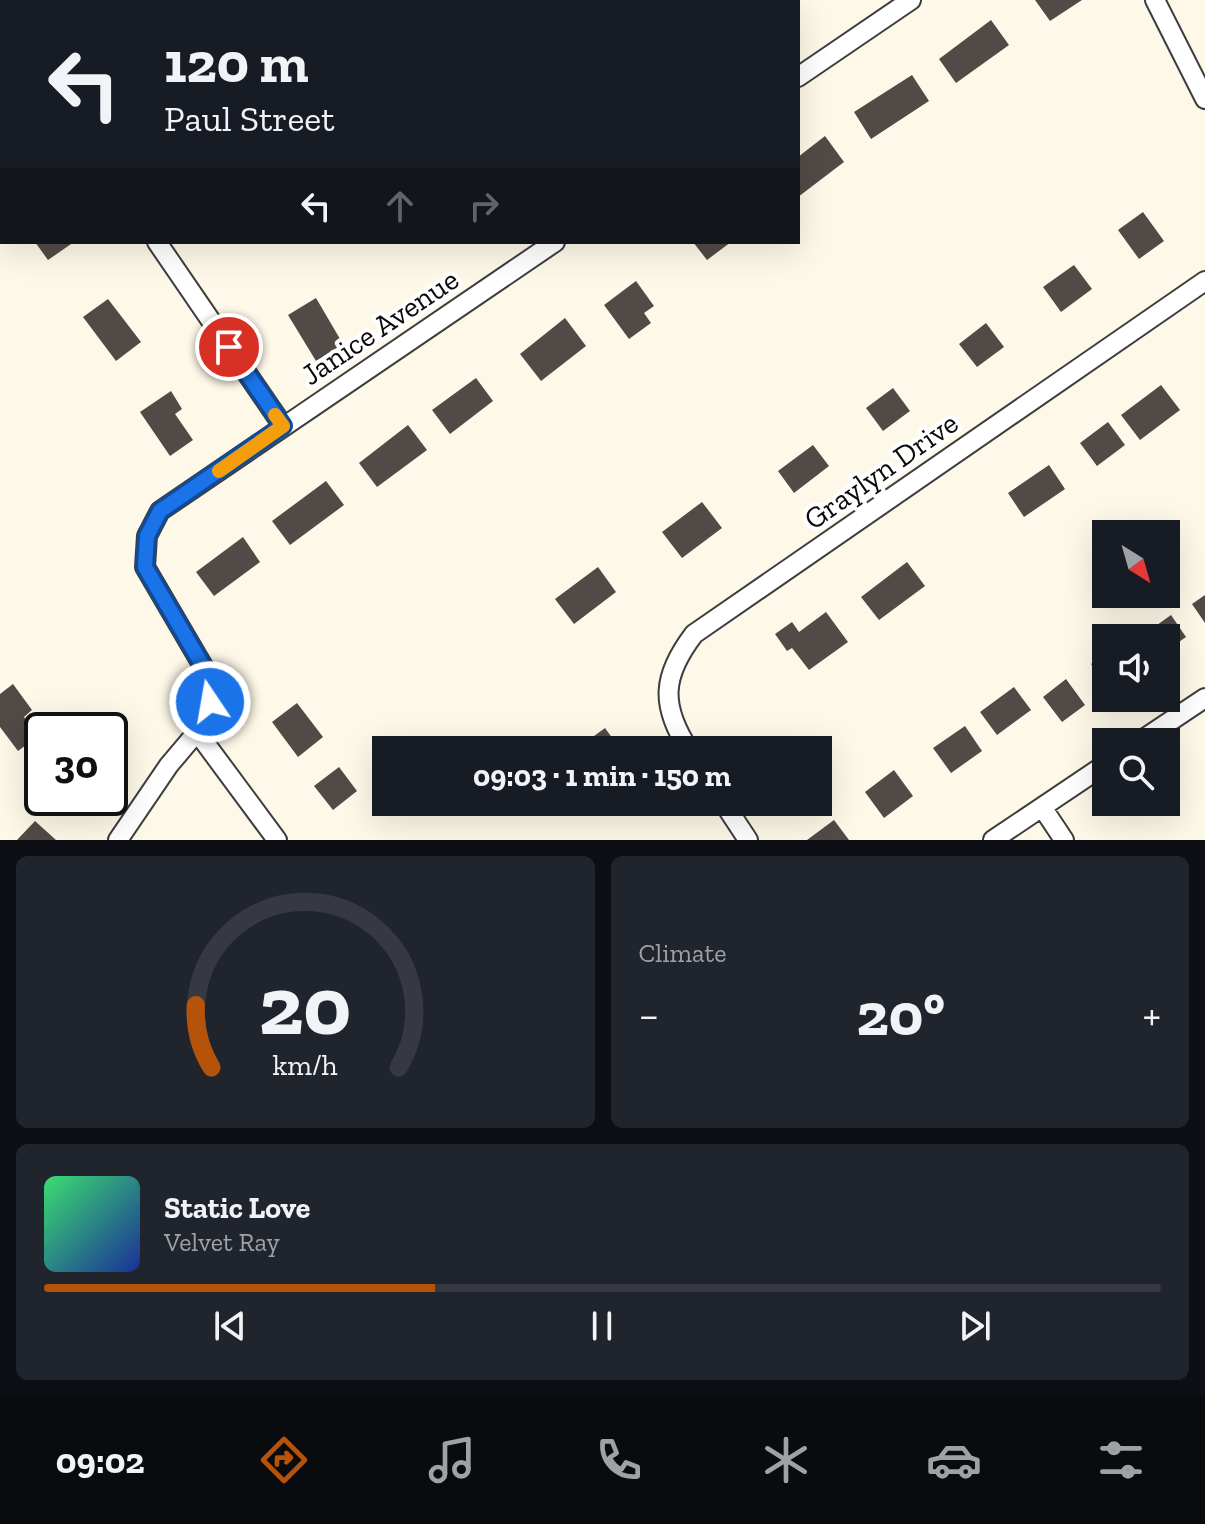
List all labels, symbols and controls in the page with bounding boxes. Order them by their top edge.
text: 120 m [164,29,308,96]
icon: left [32,32,136,136]
text: Paul Street [164,97,335,140]
icon: left [294,184,338,228]
icon: ahead [378,184,422,228]
icon: right [462,184,506,228]
street label: Janice Avenue [295,261,465,393]
pin [195,313,263,381]
icon: arrive [207,325,251,369]
street label: Graylyn Drive [797,405,965,537]
north arrow [1092,520,1180,608]
map controls [1092,520,1180,816]
button: sound [1092,624,1180,712]
position arrow [168,660,252,744]
speed limit sign: 30 [24,712,128,816]
button: search [1092,728,1180,816]
text: 09:03 · 1 min · 150 m [473,758,731,794]
text: Climate [639,937,726,969]
text: 20 [259,955,352,1055]
text: 20° [857,978,945,1050]
text: − [639,988,659,1041]
text: + [1142,988,1161,1041]
text: km/h [273,1048,338,1082]
text: Static Love [164,1190,310,1226]
text: Velvet Ray [164,1226,280,1258]
icon: previous [208,1304,252,1348]
icon: pause [580,1304,624,1348]
icon: next [953,1304,997,1348]
icon: directions [256,1432,312,1488]
icon: music [424,1432,480,1488]
icon: phone [591,1432,647,1488]
icon: climate [758,1432,814,1488]
icon: car [926,1432,982,1488]
icon: filters [1093,1432,1149,1488]
text: 09:02 [56,1439,145,1482]

